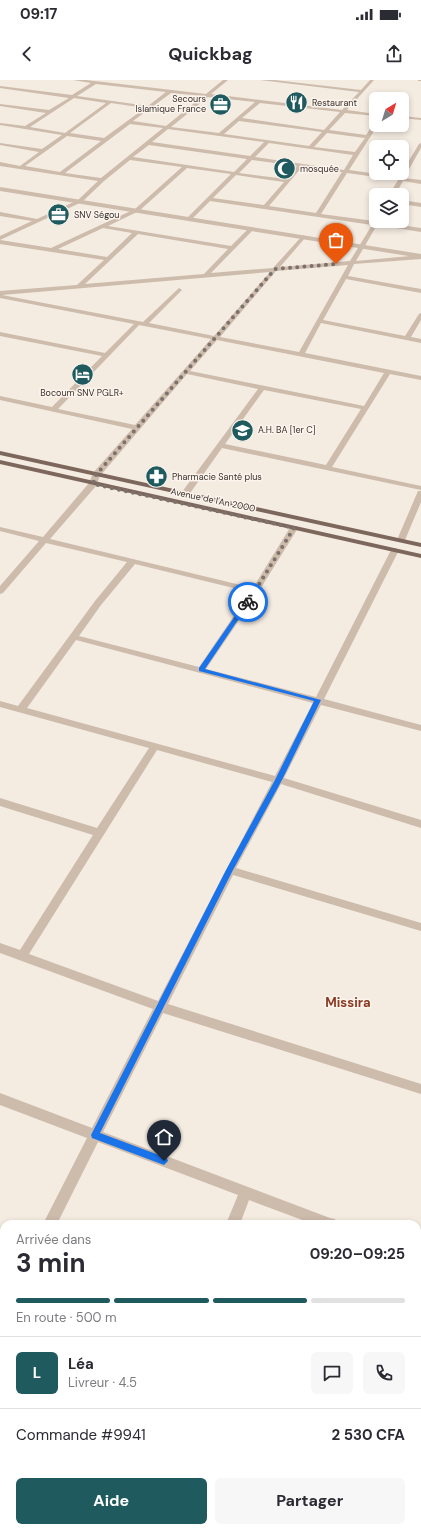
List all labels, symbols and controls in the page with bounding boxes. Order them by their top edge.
text: 09:17 [20,4,57,24]
text: Quickbag [168,42,253,66]
icon: back [16,43,38,65]
icon: share [383,43,405,65]
restaurant icon: Restaurant [284,90,310,116]
office icon: Secours Islamique France [208,91,234,117]
north arrow [369,92,409,132]
map controls [369,92,409,228]
place label: Secours Islamique France [136,93,206,115]
place label: Restaurant [312,97,357,109]
button: locate [369,140,409,180]
mosque icon: mosquée [271,156,297,182]
place label: mosquée [300,163,339,175]
button: layers [369,188,409,228]
office icon: SNV Ségou [45,202,71,228]
place label: SNV Ségou [74,209,120,221]
pin [319,223,353,264]
icon: bag [325,229,347,251]
hotel icon: Bocoum SNV PGLR+ [69,361,95,387]
place label: Bocoum SNV PGLR+ [40,387,124,399]
school or university icon: A.H. BA [1er C] [229,417,255,443]
place label: A.H. BA [1er C] [258,424,316,436]
pharmacy icon: Pharmacie Santé plus [143,464,169,490]
place label: Pharmacie Santé plus [172,471,262,483]
street label: Avenue de l'An 2000 [170,485,256,515]
courier [228,582,268,622]
icon: bike [237,591,259,613]
district label: Missira [325,994,371,1011]
pin [147,1120,181,1161]
icon: home [153,1126,175,1148]
text: Arrivée dans [16,1231,91,1248]
text: 09:20–09:25 [310,1244,405,1264]
text: 3 min [16,1246,85,1280]
text: En route · 500 m [16,1309,117,1326]
button: chat [311,1352,353,1394]
button: phone [363,1352,405,1394]
text: Léa [68,1354,94,1374]
text: L [33,1363,41,1383]
text: Livreur · 4.5 [68,1374,137,1391]
text: Commande #9941 [16,1425,146,1445]
text: 2 530 CFA [331,1425,405,1445]
button: Aide [16,1478,207,1524]
button: Partager [215,1478,405,1524]

